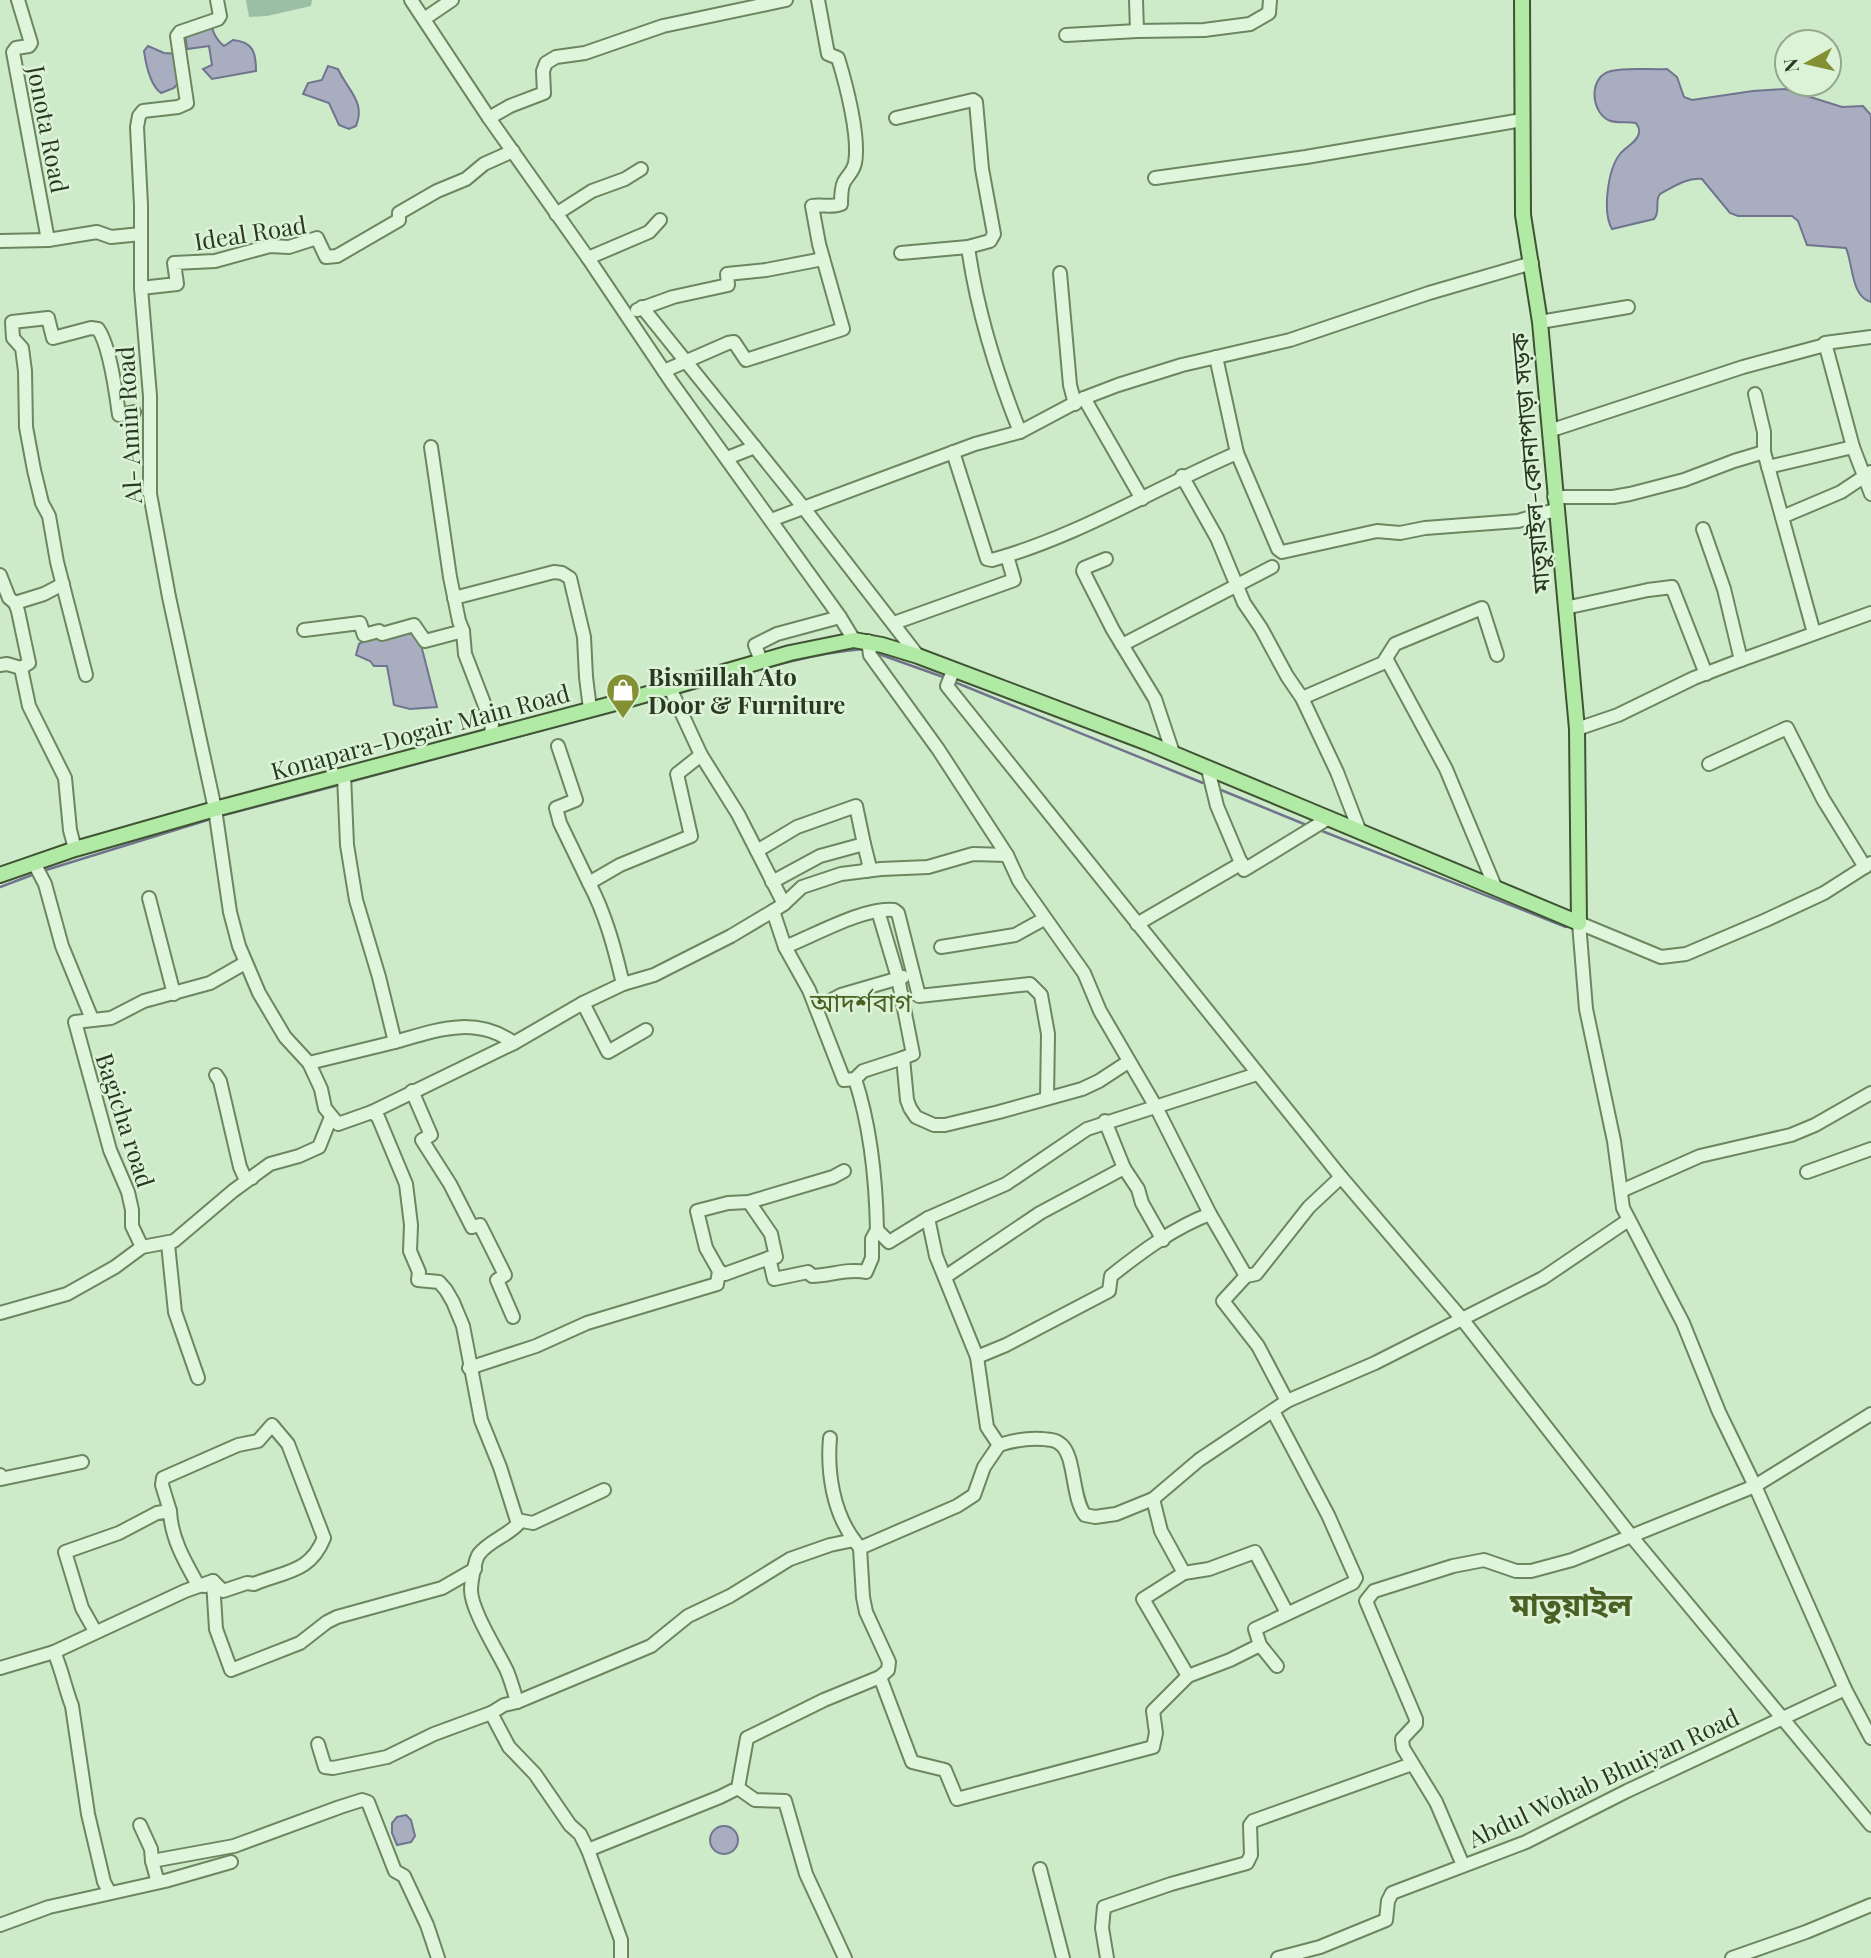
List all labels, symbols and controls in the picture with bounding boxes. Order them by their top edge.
north arrow [1773,28,1843,98]
text: N [1776,57,1804,74]
street label: Jonota Road [21,62,77,195]
street label: Ideal Road [192,207,308,257]
street label: মাতুয়াইল-কোনাপাড়া সড়ক [1502,331,1557,596]
street label: Al- Amin Road [108,345,148,505]
place label: Bismillah Ato Door & Furniture [648,660,845,720]
shop icon: Bismillah Ato Door & Furniture [604,671,642,720]
street label: Konapara-Dogair Main Road [267,676,573,786]
district label: আদর্শবাগ [809,984,913,1019]
street label: Bagicha road [89,1049,163,1191]
district label: মাতুয়াইল [1509,1581,1633,1625]
street label: Abdul Wohab Bhuiyan Road [1461,1700,1744,1854]

